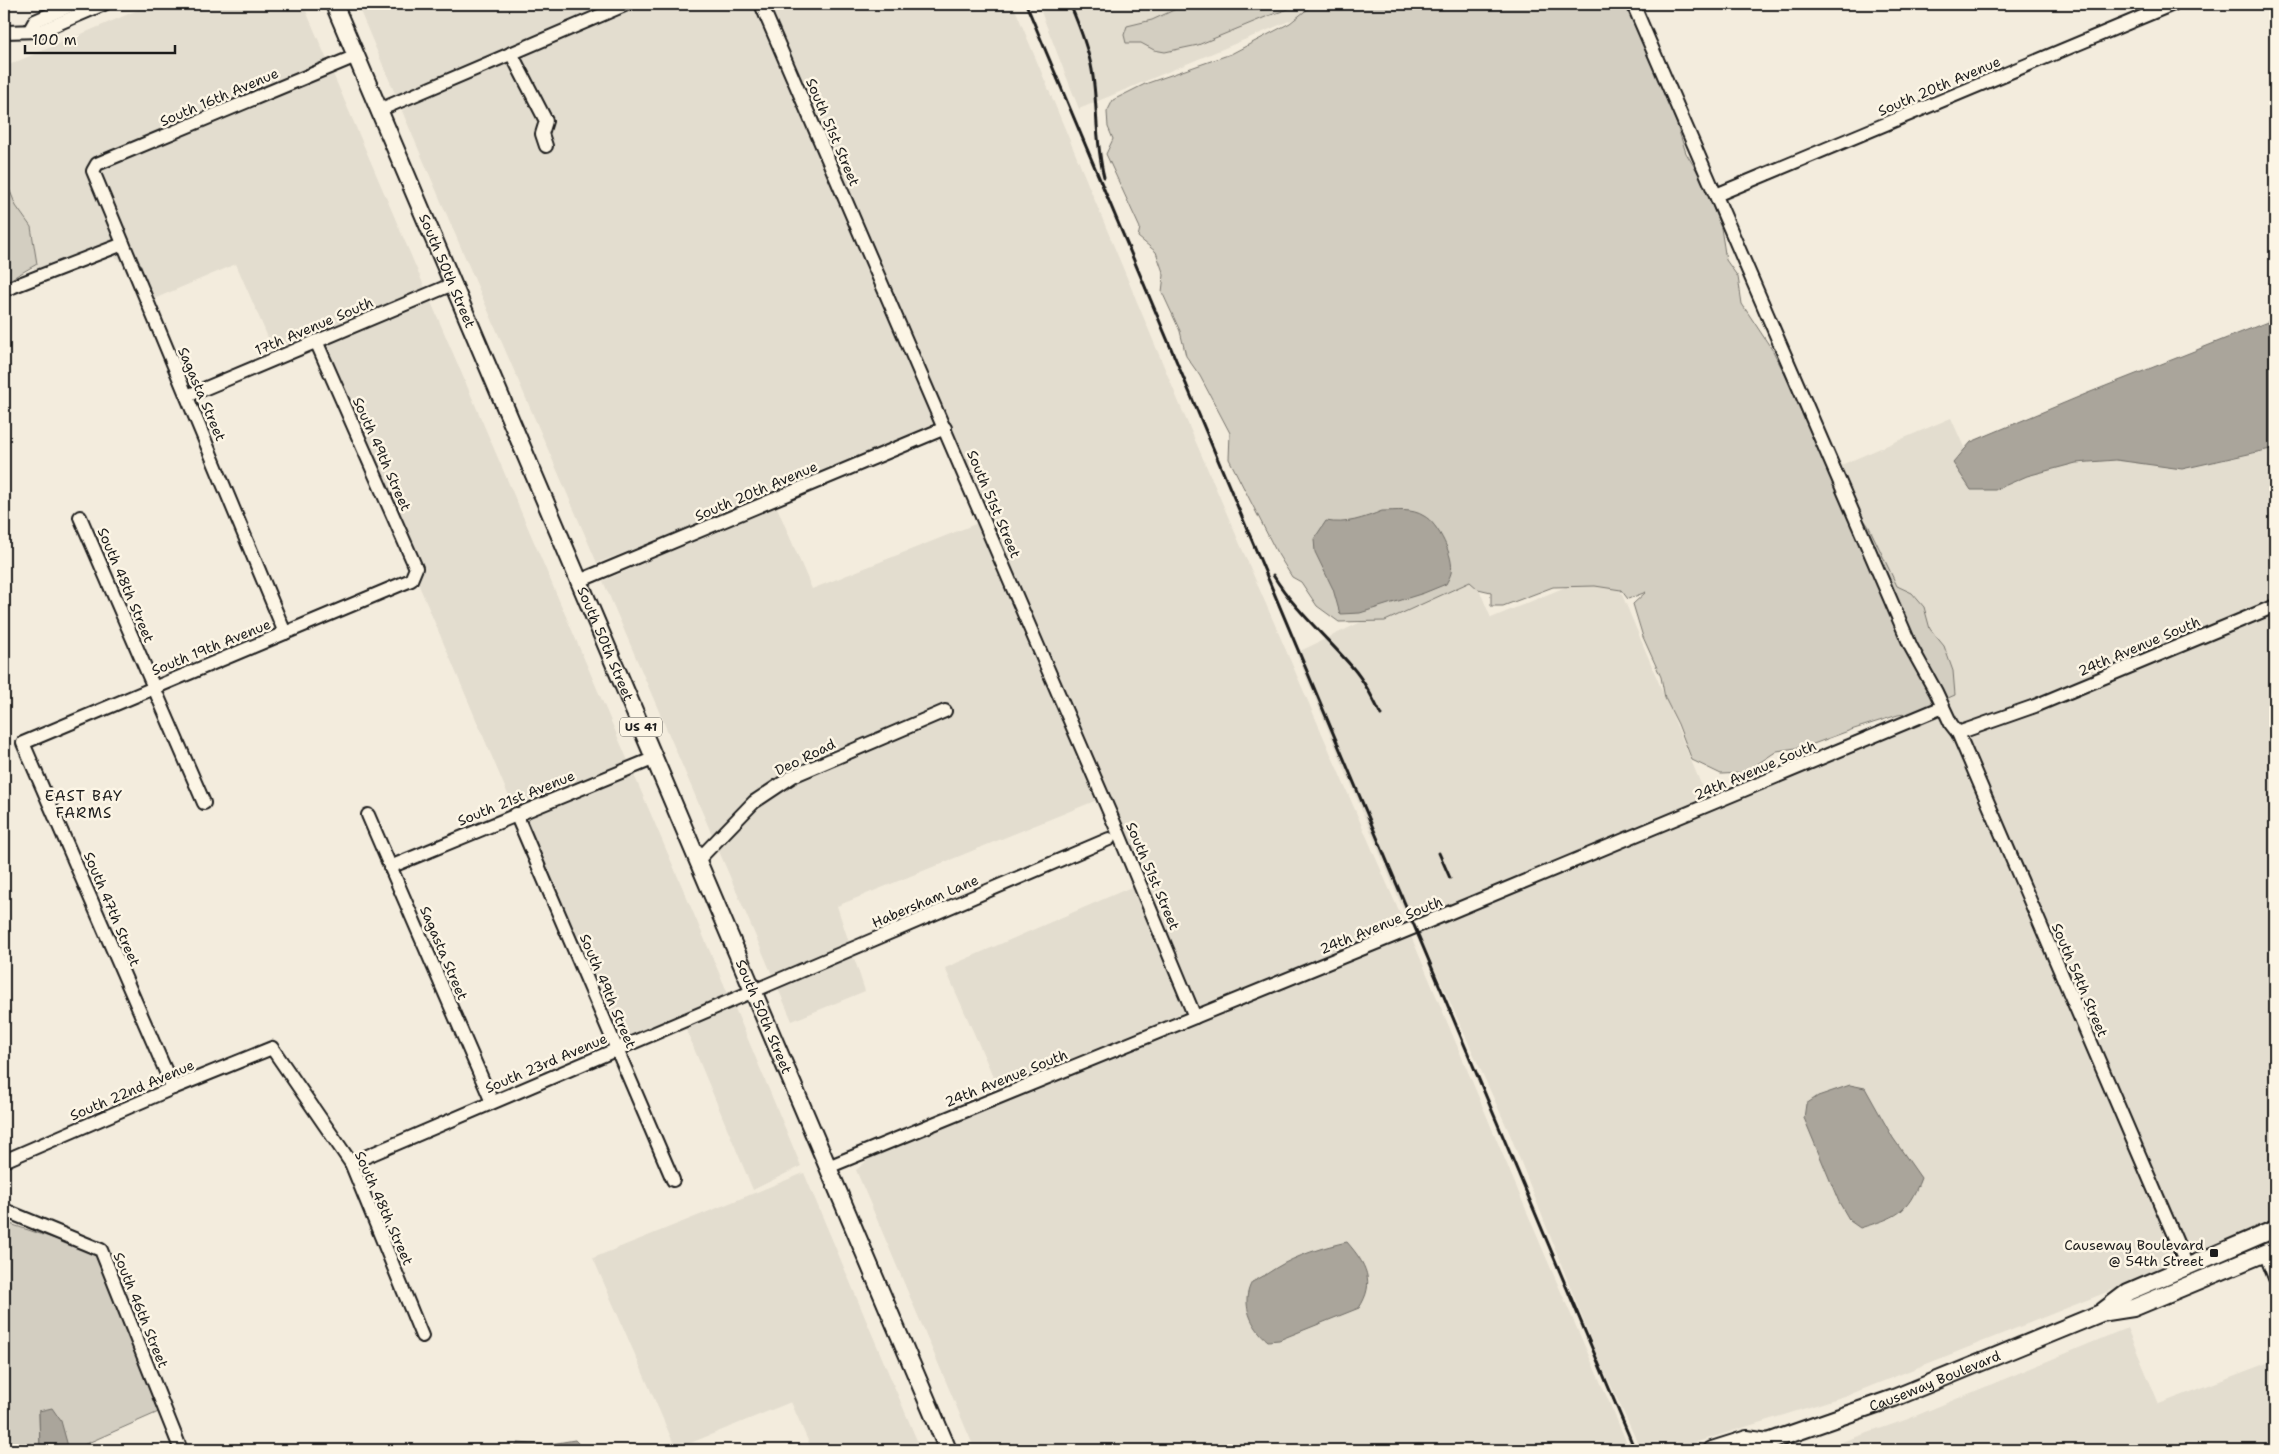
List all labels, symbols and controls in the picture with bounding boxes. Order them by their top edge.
scale bar [25,22,175,54]
text: 100 m [32,30,77,50]
street label: South 20th Avenue [1875,52,2003,120]
street label: South 16th Avenue [157,64,281,130]
street label: South 51st Street [802,75,864,189]
street label: South 50th Street [415,211,480,331]
street label: 17th Avenue South [252,293,376,359]
street label: Sagasta Street [174,344,230,444]
street label: South 49th Street [349,394,415,514]
street label: South 51st Street [963,447,1025,561]
street label: South 20th Avenue [692,457,820,525]
street label: South 48th Street [94,525,158,645]
street label: South 50th Street [573,584,638,704]
street label: 24th Avenue South [2075,612,2203,680]
street label: South 19th Avenue [149,615,273,679]
road number: US 41 [620,718,662,736]
street label: Deo Road [772,735,838,779]
street label: 24th Avenue South [1691,736,1819,804]
street label: South 21st Avenue [455,766,577,830]
district label: EAST BAY FARMS [45,786,123,823]
street label: South 51st Street [1122,819,1184,933]
street label: South 47th Street [80,849,144,969]
street label: Habersham Lane [869,870,981,932]
street label: 24th Avenue South [1317,892,1445,958]
street label: Sagasta Street [416,903,472,1003]
street label: South 54th Street [2048,920,2112,1040]
street label: South 49th Street [576,931,640,1051]
street label: South 50th Street [732,957,796,1076]
street label: South 23rd Avenue [482,1029,610,1097]
street label: 24th Avenue South [942,1045,1070,1111]
street label: South 22nd Avenue [67,1056,197,1124]
street label: South 48th Street [351,1148,417,1268]
place label: Causeway Boulevard @ 54th Street [2064,1236,2204,1270]
marker: Causeway Boulevard @ 54th Street [2208,1247,2220,1259]
street label: South 46th Street [110,1250,172,1370]
street label: Causeway Boulevard [1867,1346,2003,1415]

